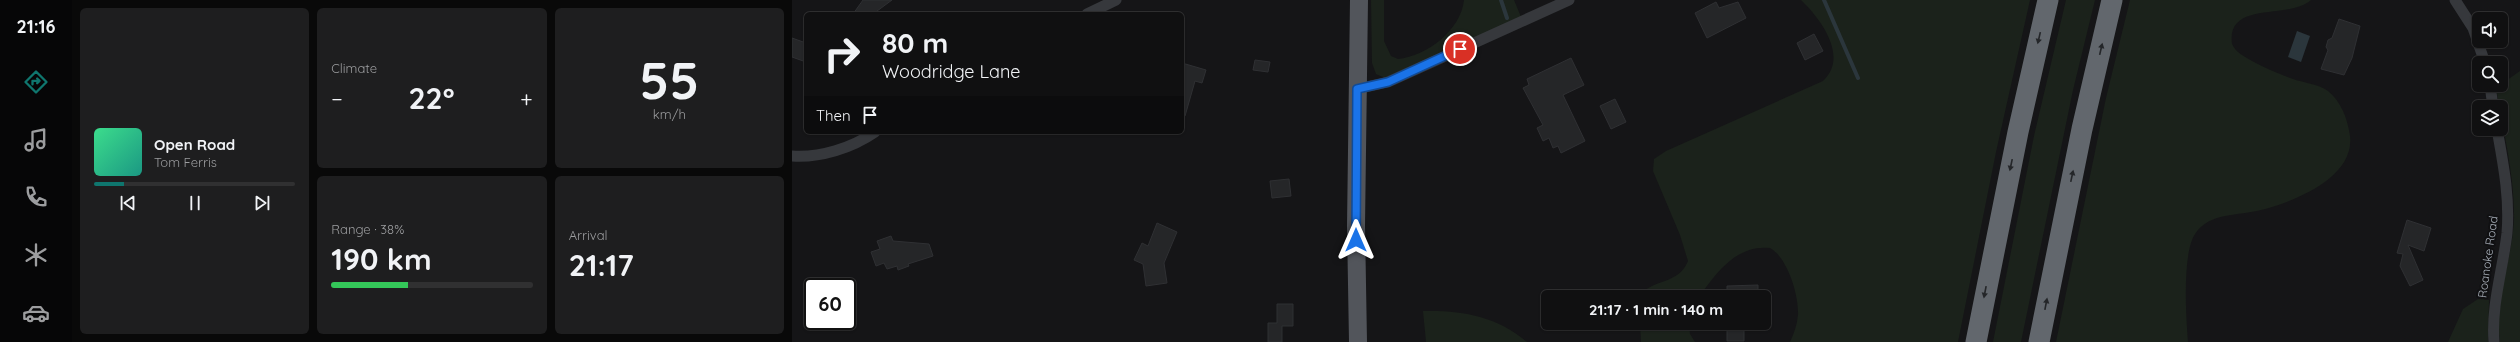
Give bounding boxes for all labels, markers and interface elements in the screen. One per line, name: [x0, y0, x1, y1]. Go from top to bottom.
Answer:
map controls: [2472, 12, 2508, 136]
button: sound: [2472, 12, 2508, 48]
text: 21:16: [16, 15, 56, 38]
text: 80 m: [882, 25, 948, 60]
icon: right: [816, 28, 868, 80]
pin: [1443, 32, 1477, 66]
one-way arrow: [2036, 32, 2042, 44]
icon: arrive: [1449, 38, 1471, 60]
one-way arrow: [2098, 43, 2104, 56]
text: 55: [639, 47, 699, 112]
button: search: [2472, 56, 2508, 92]
text: Climate: [331, 60, 377, 76]
text: Woodridge Lane: [882, 60, 1020, 83]
icon: directions: [22, 68, 50, 96]
text: 22°: [409, 79, 454, 117]
text: −: [331, 85, 343, 113]
text: +: [520, 85, 533, 113]
button: layers: [2472, 100, 2508, 136]
icon: arrive: [859, 104, 881, 126]
text: km/h: [653, 106, 686, 122]
text: Then: [816, 106, 851, 125]
icon: music: [22, 126, 50, 154]
text: Open Road: [154, 135, 235, 154]
text: Tom Ferris: [154, 154, 217, 170]
one-way arrow: [2008, 159, 2014, 171]
one-way arrow: [2070, 170, 2076, 183]
icon: phone: [22, 183, 50, 211]
icon: previous: [117, 192, 139, 214]
icon: pause: [184, 192, 206, 214]
icon: next: [251, 192, 273, 214]
street label: Roanoke Road: [2474, 215, 2501, 299]
position arrow: [1335, 219, 1377, 261]
text: Range · 38%: [331, 221, 404, 237]
text: Arrival: [569, 227, 608, 243]
text: 190 km: [331, 240, 432, 278]
icon: climate: [22, 241, 50, 269]
text: 21:17: [569, 246, 634, 284]
speed limit sign: 60: [804, 278, 856, 330]
one-way arrow: [1982, 286, 1988, 298]
one-way arrow: [2044, 298, 2050, 310]
icon: car: [22, 299, 50, 327]
text: 21:17 · 1 min · 140 m: [1589, 300, 1723, 319]

